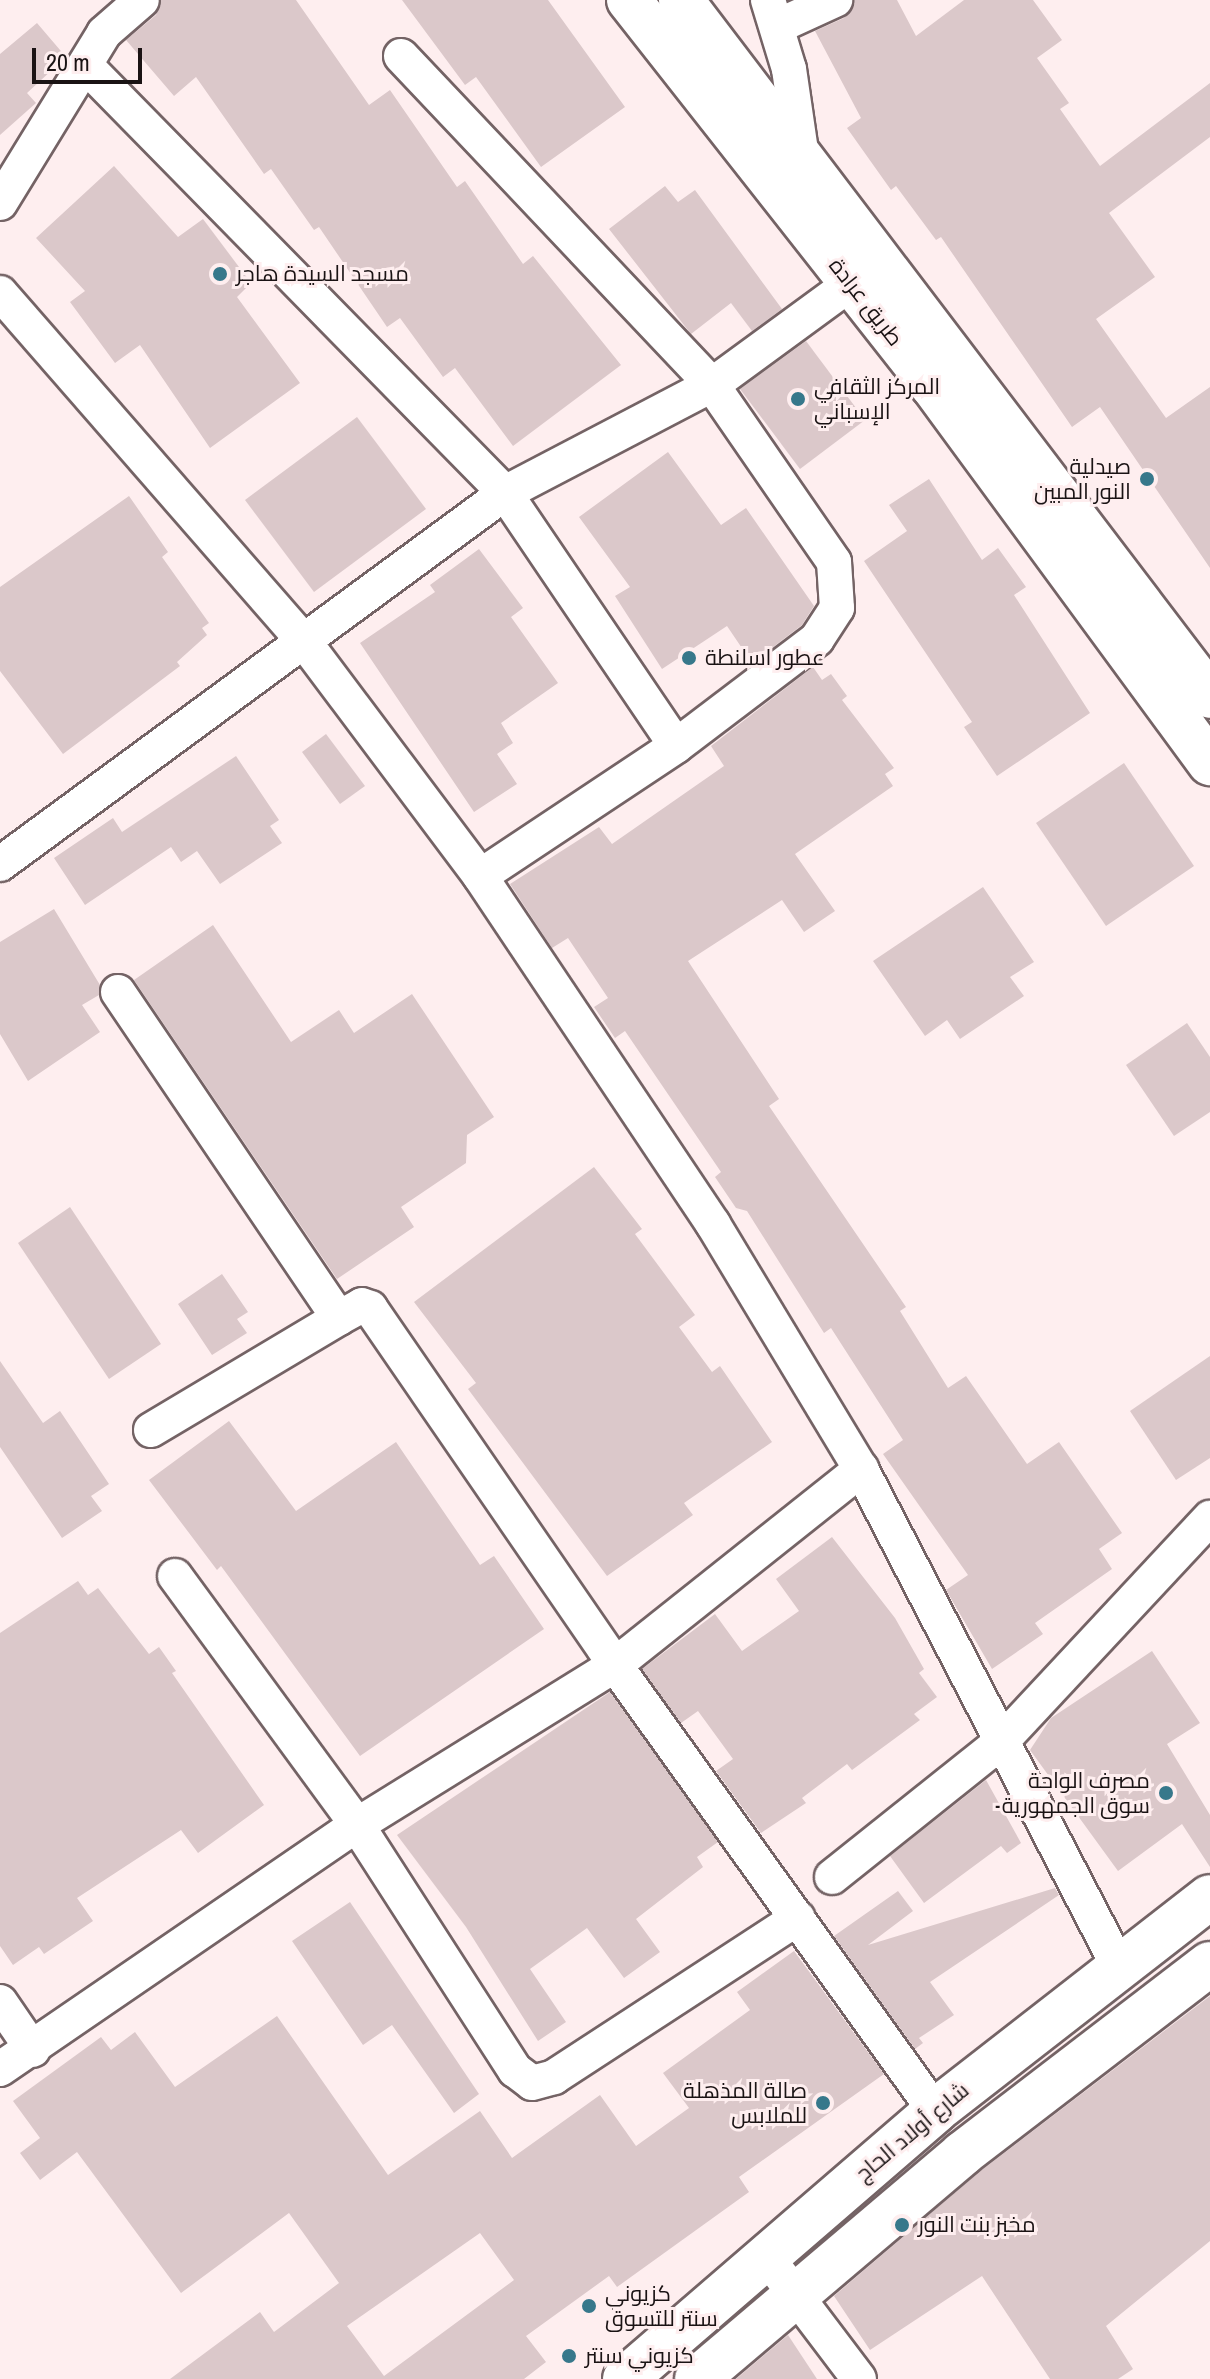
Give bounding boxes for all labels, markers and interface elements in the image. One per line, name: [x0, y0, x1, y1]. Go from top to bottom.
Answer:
scale bar: [36, 32, 146, 82]
text: 20 m: [46, 46, 90, 78]
street label: طريق عرادة: [823, 253, 909, 351]
place label: مسجد السيدة هاجر: [236, 261, 409, 287]
marker: مسجد السيدة هاجر: [211, 265, 229, 283]
place label: المركز الثقافي الإسباني: [814, 373, 940, 424]
marker: المركز الثقافي الإسباني: [789, 390, 807, 408]
place label: صيدلية النور المبين: [1034, 453, 1131, 504]
marker: صيدلية النور المبين: [1138, 470, 1156, 488]
place label: عطور اسلنطة: [705, 645, 825, 671]
marker: عطور اسلنطة: [680, 649, 698, 667]
place label: مصرف الواحة -سوق الجمهورية: [996, 1767, 1150, 1818]
marker: مصرف الواحة -سوق الجمهورية: [1157, 1784, 1175, 1802]
place label: صالة المذهلة للملابس: [683, 2077, 807, 2128]
street label: شارع أولاد الحاج: [850, 2077, 974, 2187]
marker: صالة المذهلة للملابس: [814, 2094, 832, 2112]
place label: مخبز بنت النور: [918, 2212, 1036, 2238]
marker: مخبز بنت النور: [893, 2216, 911, 2234]
place label: كزيوني سنتر للتسوق: [605, 2280, 718, 2332]
marker: كزيوني سنتر للتسوق: [580, 2297, 598, 2315]
place label: كزيوني سنتر: [585, 2343, 694, 2369]
marker: كزيوني سنتر: [560, 2347, 578, 2365]

